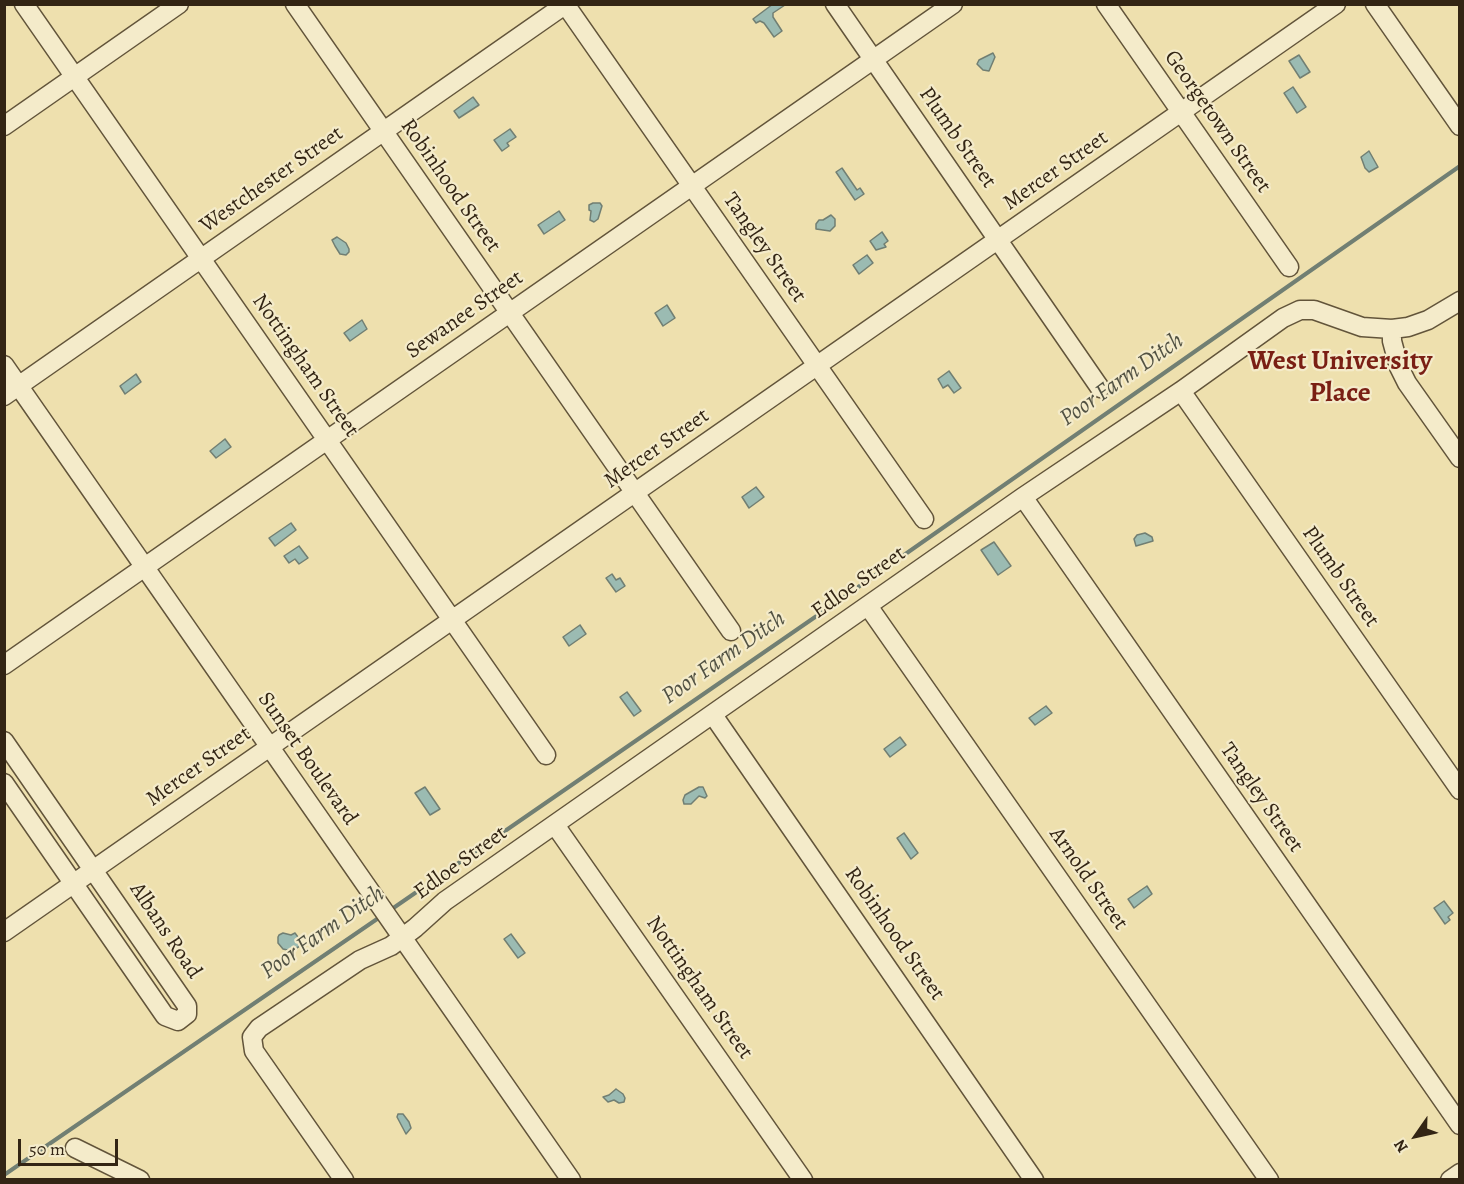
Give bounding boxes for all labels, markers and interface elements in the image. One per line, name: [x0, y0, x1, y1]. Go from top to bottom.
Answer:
street label: Georgetown Street: [1158, 46, 1276, 198]
street label: Plumb Street: [913, 82, 1001, 194]
street label: Robinhood Street: [394, 114, 506, 258]
street label: Westchester Street: [195, 121, 349, 239]
street label: Mercer Street: [998, 125, 1114, 217]
street label: Tangley Street: [717, 188, 811, 308]
street label: Sewanee Street: [401, 265, 529, 365]
street label: Nottingham Street: [246, 289, 364, 443]
water label: Poor Farm Ditch: [1055, 327, 1189, 433]
district label: West University Place: [1248, 345, 1432, 411]
street label: Mercer Street: [599, 403, 715, 495]
street label: Plumb Street: [1296, 521, 1384, 633]
street label: Edloe Street: [807, 541, 911, 625]
water label: Poor Farm Ditch: [657, 605, 791, 711]
street label: Sunset Boulevard: [251, 687, 363, 831]
street label: Mercer Street: [141, 721, 257, 813]
street label: Tangley Street: [1214, 738, 1308, 858]
street label: Edloe Street: [409, 820, 513, 906]
street label: Arnold Street: [1043, 822, 1133, 936]
street label: Robinhood Street: [838, 862, 950, 1006]
street label: Albans Road: [123, 878, 207, 984]
water label: Poor Farm Ditch: [256, 880, 390, 986]
street label: Nottingham Street: [640, 911, 758, 1065]
north arrow: [1386, 1106, 1446, 1166]
scale bar: [21, 1127, 122, 1165]
text: N: [1389, 1135, 1413, 1157]
text: 50 m: [29, 1137, 65, 1161]

